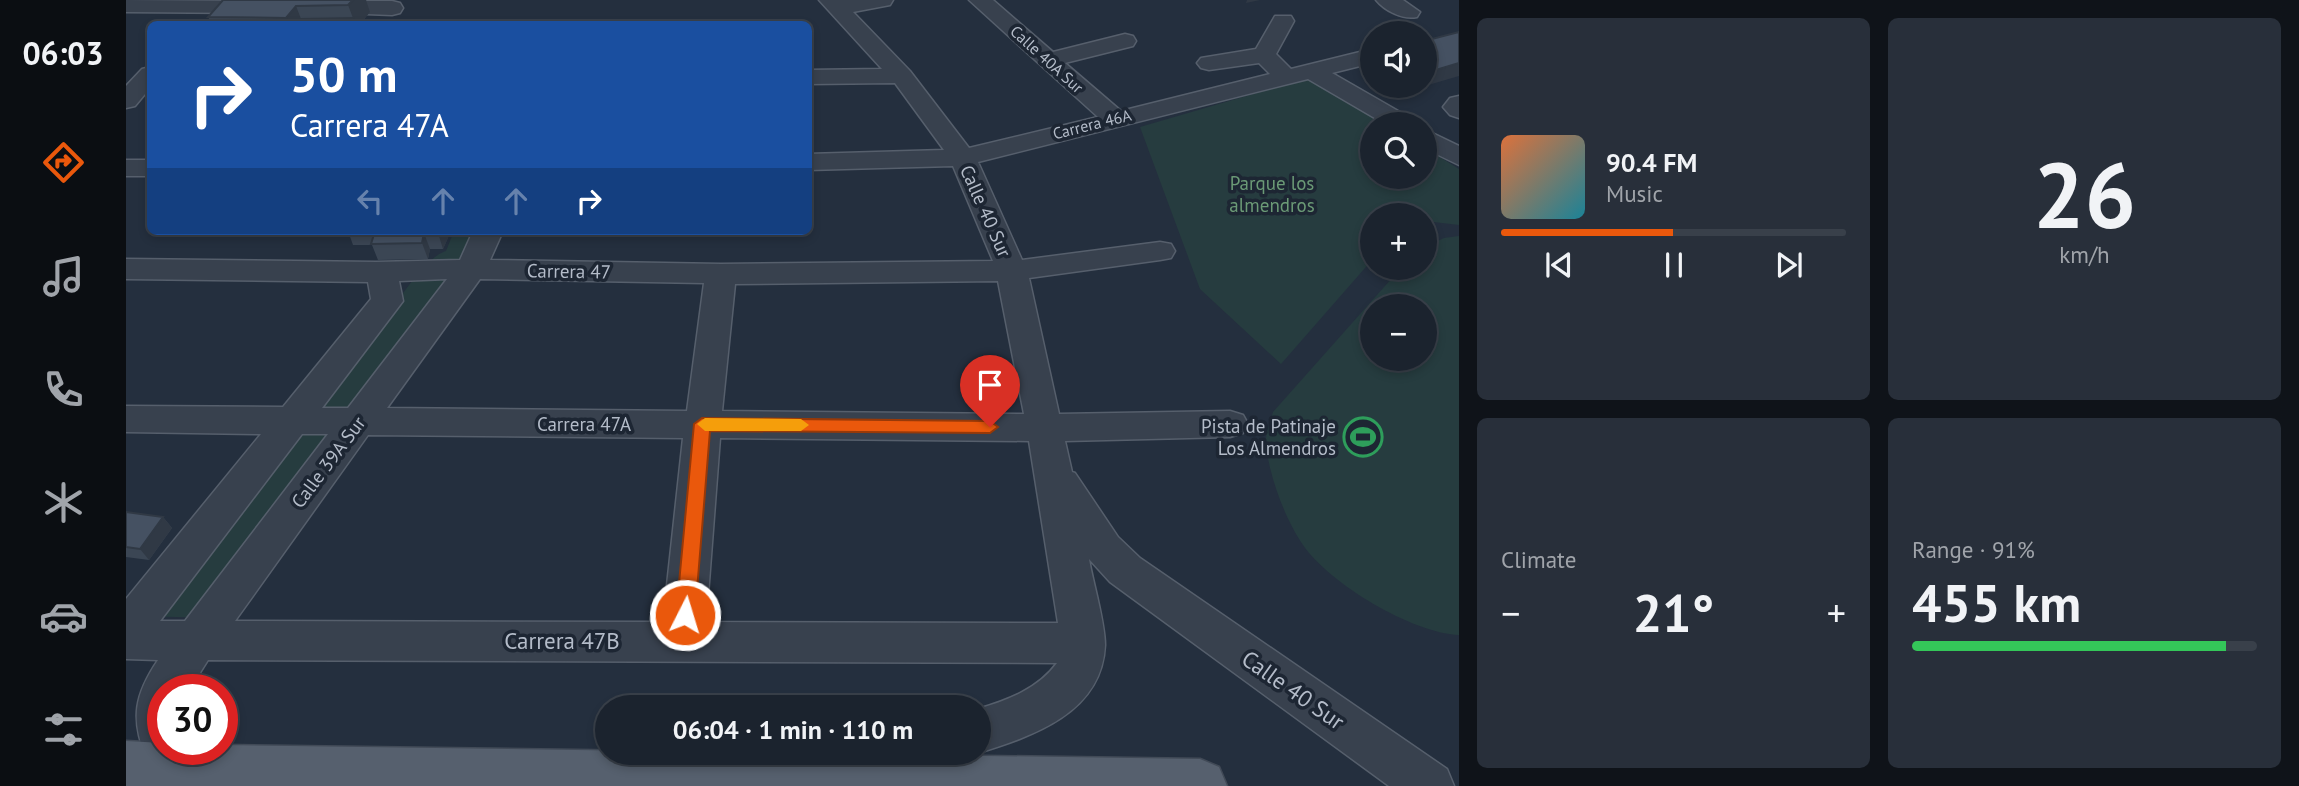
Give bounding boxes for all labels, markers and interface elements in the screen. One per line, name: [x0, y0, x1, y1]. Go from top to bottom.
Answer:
street label: Calle 40A Sur: [1006, 21, 1088, 97]
map controls: [1360, 21, 1437, 371]
button: sound: [1360, 21, 1437, 98]
text: 06:03: [22, 32, 104, 74]
text: 50 m: [290, 42, 397, 106]
icon: right: [175, 49, 266, 140]
text: Carrera 47A: [290, 104, 449, 146]
street label: Carrera 46A: [1051, 104, 1134, 143]
button: search: [1360, 112, 1437, 189]
text: 26: [2033, 135, 2136, 253]
icon: directions: [39, 138, 88, 187]
text: 90.4 FM: [1606, 146, 1697, 179]
street label: Calle 40 Sur: [955, 161, 1017, 261]
park label: Parque los almendros: [1229, 171, 1315, 217]
text: Music: [1606, 179, 1663, 208]
icon: left: [351, 182, 389, 220]
icon: ahead: [424, 182, 462, 220]
icon: ahead: [497, 182, 535, 220]
icon: right: [570, 182, 608, 220]
button: +: [1360, 203, 1437, 280]
text: km/h: [2059, 240, 2110, 269]
icon: previous: [1540, 246, 1578, 284]
icon: pause: [1655, 246, 1693, 284]
icon: next: [1770, 246, 1808, 284]
icon: music: [39, 252, 88, 301]
street label: Carrera 47: [527, 258, 611, 284]
button: −: [1360, 294, 1437, 371]
pin: [960, 355, 1020, 427]
icon: phone: [39, 365, 88, 414]
icon: arrive: [971, 366, 1009, 404]
street label: Calle 39A Sur: [286, 411, 371, 513]
street label: Carrera 47A: [537, 412, 631, 436]
place label: Pista de Patinaje Los Almendros: [1201, 414, 1336, 460]
sports icon: Pista de Patinaje Los Almendros: [1342, 416, 1384, 458]
icon: climate: [39, 478, 88, 527]
text: Range · 91%: [1912, 535, 2035, 564]
text: Climate: [1501, 545, 1576, 574]
text: 455 km: [1912, 569, 2081, 636]
position arrow: [648, 578, 722, 652]
text: 21°: [1633, 579, 1714, 646]
text: −: [1501, 588, 1520, 637]
text: +: [1827, 588, 1846, 637]
icon: car: [39, 592, 88, 641]
street label: Carrera 47B: [504, 626, 620, 655]
street label: Calle 40 Sur: [1236, 644, 1351, 736]
speed limit sign: 30: [147, 674, 238, 765]
icon: filters: [39, 705, 88, 754]
text: 06:04 · 1 min · 110 m: [673, 713, 913, 746]

